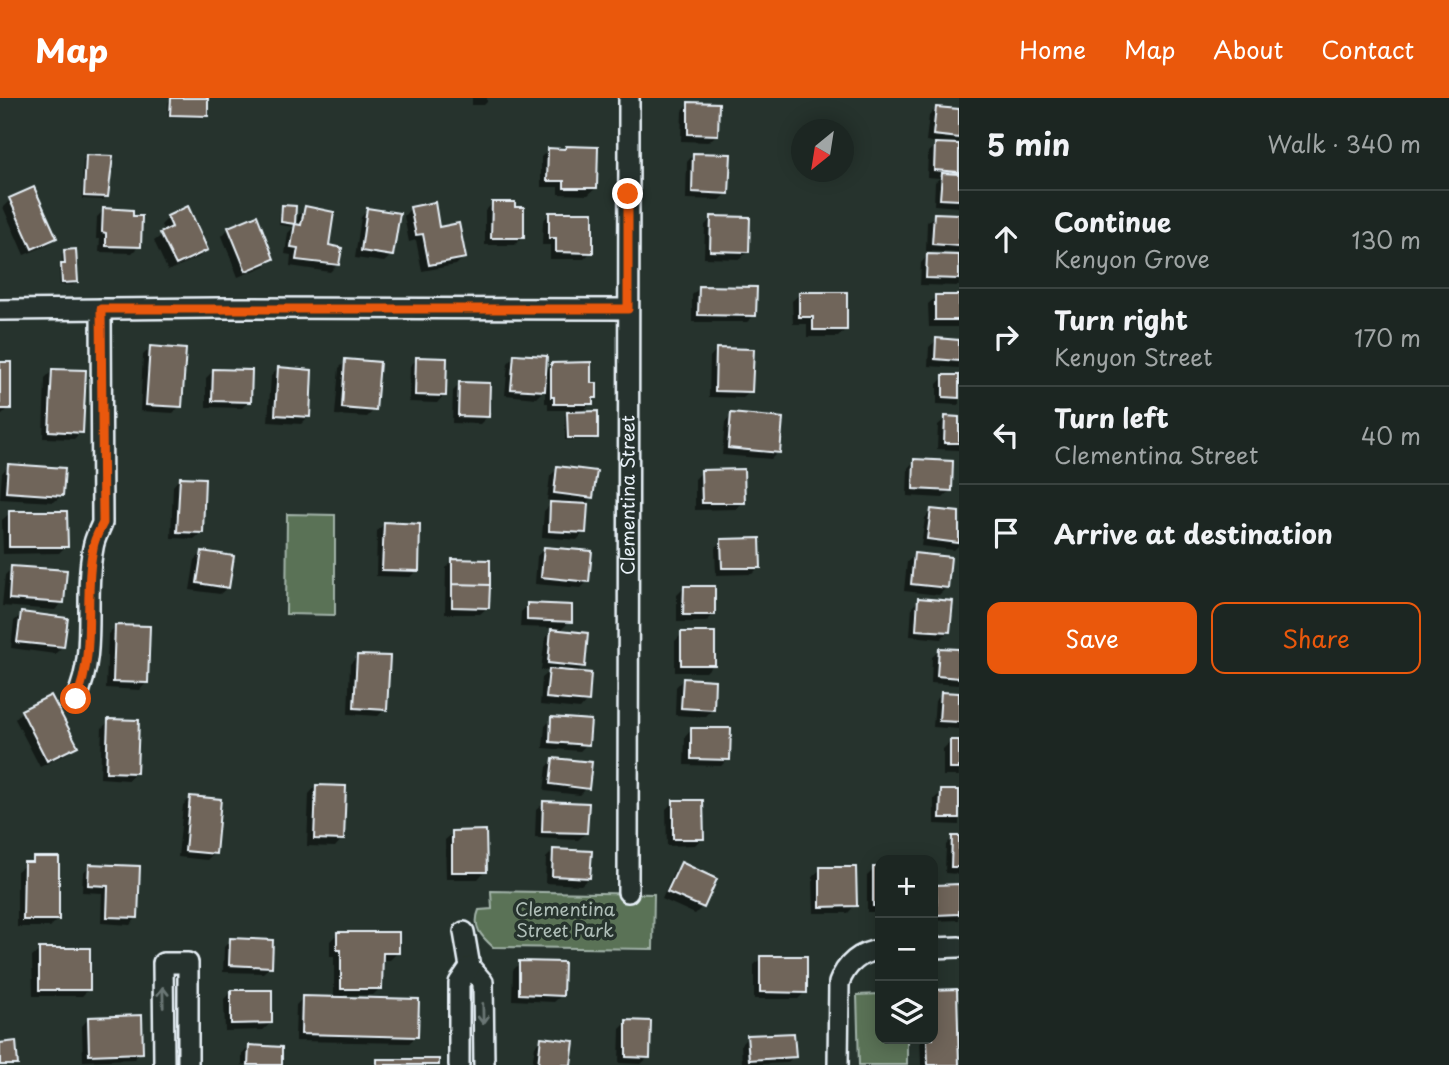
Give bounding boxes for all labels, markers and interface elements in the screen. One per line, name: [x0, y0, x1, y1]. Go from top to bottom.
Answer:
text: Map: [35, 24, 108, 74]
text: Home: [1019, 31, 1086, 67]
text: Map: [1124, 31, 1175, 67]
text: About: [1213, 31, 1283, 67]
text: Contact: [1321, 31, 1414, 67]
north arrow: [791, 119, 854, 182]
text: 5 min: [987, 121, 1070, 166]
text: Walk · 340 m: [1268, 126, 1421, 161]
route end: [612, 178, 643, 209]
text: Continue: [1054, 202, 1171, 241]
icon: ahead: [987, 220, 1025, 258]
text: 130 m: [1351, 222, 1421, 257]
text: Kenyon Grove: [1054, 241, 1210, 276]
text: Turn right: [1054, 300, 1188, 339]
icon: right: [987, 318, 1025, 356]
text: 170 m: [1354, 320, 1421, 355]
text: Kenyon Street: [1054, 339, 1212, 374]
text: Turn left: [1054, 398, 1169, 437]
street label: Clementina Street: [613, 415, 641, 575]
icon: left: [987, 416, 1025, 454]
text: 40 m: [1361, 418, 1421, 453]
text: Clementina Street: [1054, 437, 1258, 472]
icon: arrive: [987, 514, 1025, 552]
text: Arrive at destination: [1054, 514, 1333, 553]
button: Save: [987, 602, 1197, 674]
button: Share: [1211, 602, 1421, 674]
route start: [60, 683, 91, 714]
map controls: [875, 855, 938, 1044]
button: +: [875, 855, 938, 918]
park label: Clementina Street Park: [515, 895, 616, 943]
button: −: [875, 918, 938, 981]
button: layers: [875, 981, 938, 1044]
one-way arrow: [156, 986, 170, 1009]
one-way arrow: [476, 1002, 490, 1025]

